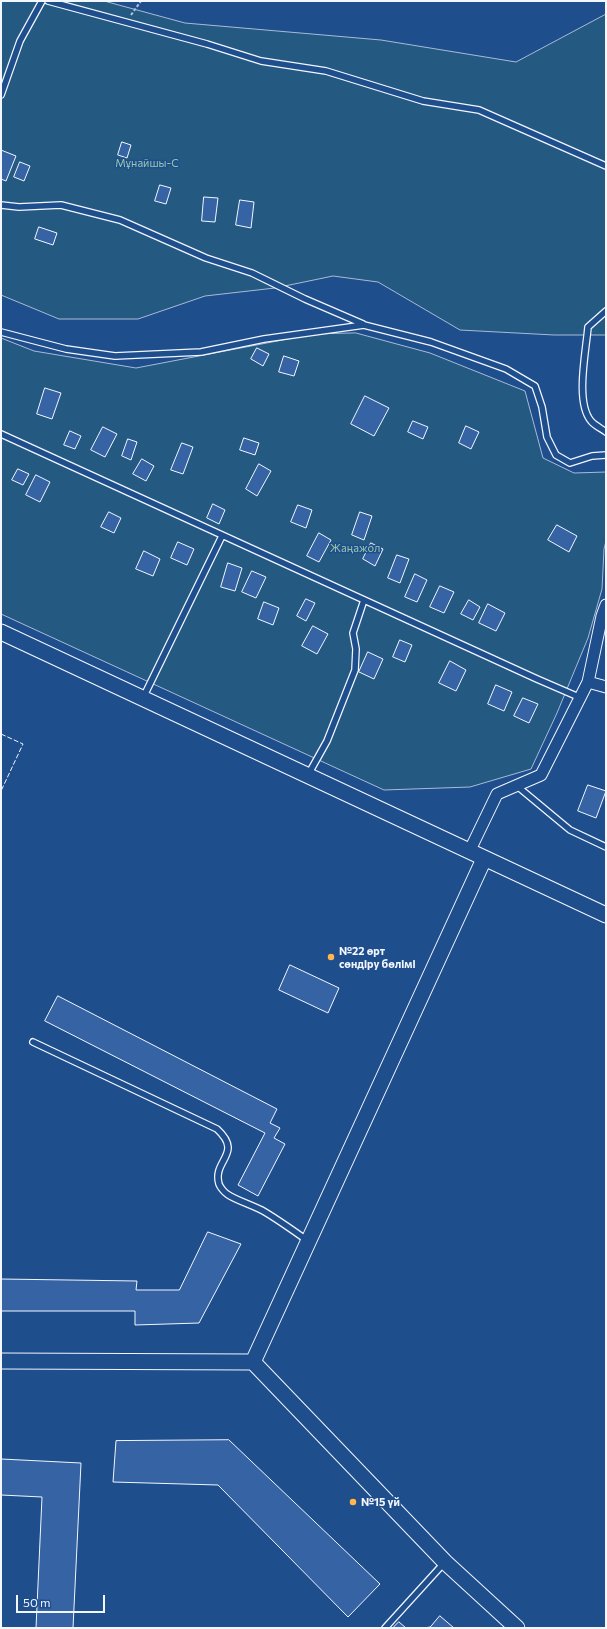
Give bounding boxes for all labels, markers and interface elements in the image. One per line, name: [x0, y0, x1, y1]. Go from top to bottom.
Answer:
park label: Мұнайшы-С: [115, 156, 179, 170]
park label: Жаңажол: [330, 541, 380, 555]
place label: №22 өрт сөндіру бөлімі: [339, 944, 416, 970]
marker: №22 өрт сөндіру бөлімі: [326, 952, 336, 962]
place label: №15 үй: [361, 1495, 400, 1509]
marker: №15 үй: [348, 1497, 358, 1507]
scale bar: [18, 1587, 107, 1613]
text: 50 m: [23, 1595, 51, 1609]

